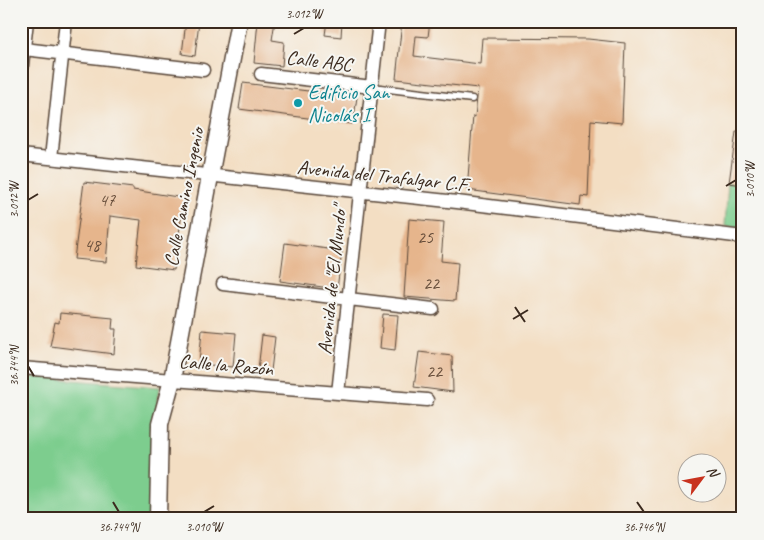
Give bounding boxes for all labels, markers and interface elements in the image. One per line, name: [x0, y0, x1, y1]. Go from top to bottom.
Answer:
text: 3.012°W: [286, 6, 324, 22]
street label: Calle ABC: [285, 45, 356, 78]
place label: Edificio San Nicolás I: [308, 80, 390, 128]
marker: Edificio San Nicolás I: [292, 97, 304, 109]
street label: Calle Camino Ingenio: [158, 124, 210, 268]
street label: Avenida del Trafalgar C.F.: [296, 154, 472, 198]
text: 3.010°W: [742, 160, 758, 198]
text: 3.012°W: [6, 180, 22, 218]
house number: 47: [99, 189, 116, 211]
street label: Avenida de "El Mundo": [312, 200, 353, 356]
house number: 25: [417, 226, 434, 248]
house number: 48: [84, 234, 102, 256]
house number: 22: [423, 272, 441, 294]
text: 36.744°N: [6, 344, 22, 386]
street label: Calle la Razón: [178, 348, 275, 382]
house number: 22: [426, 360, 444, 382]
north arrow: [676, 452, 726, 502]
text: N: [703, 463, 723, 482]
text: 36.744°N: [99, 519, 141, 535]
text: 3.010°W: [186, 519, 224, 535]
text: 36.746°N: [624, 519, 666, 535]

